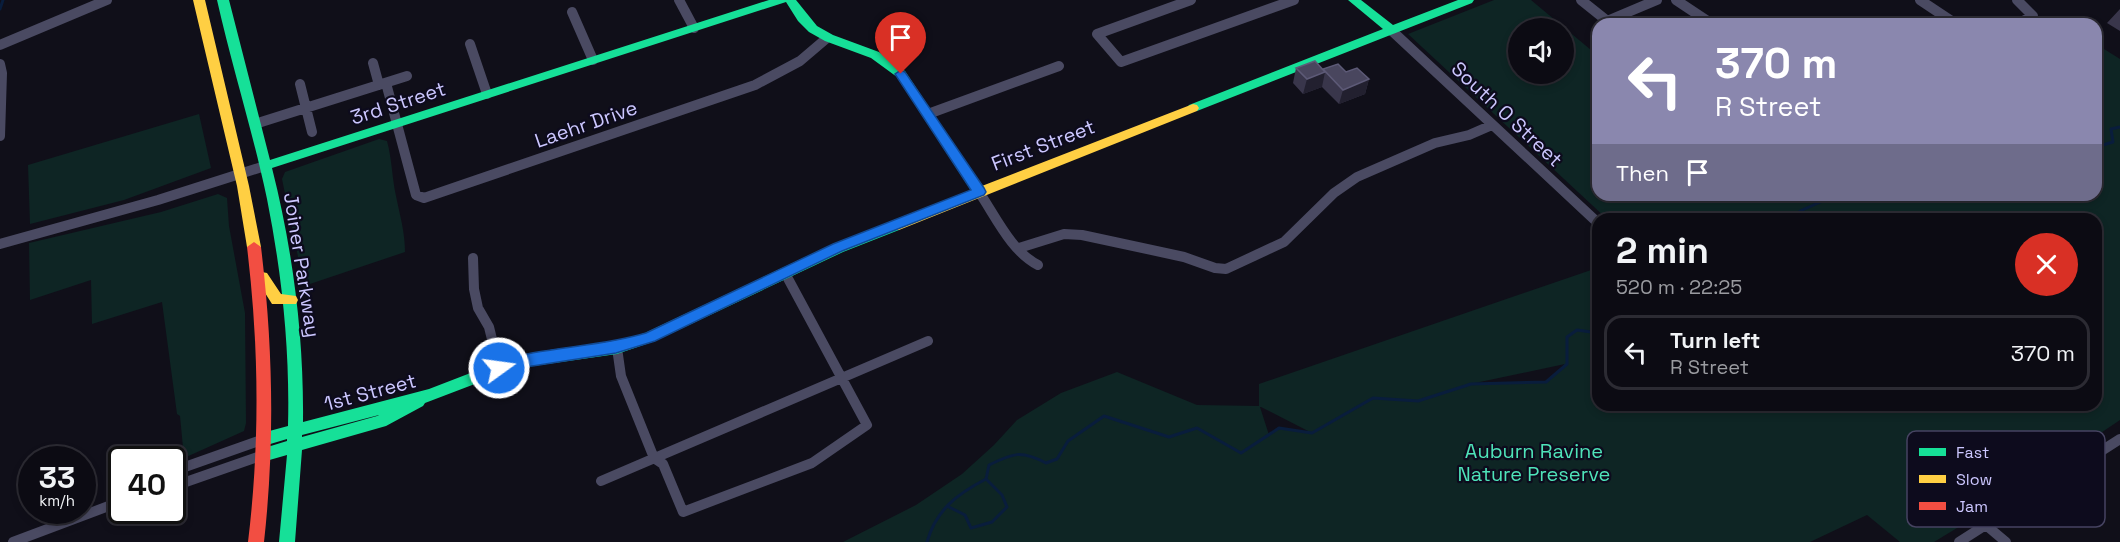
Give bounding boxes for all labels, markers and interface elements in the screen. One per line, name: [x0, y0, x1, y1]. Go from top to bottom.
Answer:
pin: [875, 12, 926, 74]
map controls: [1508, 18, 1574, 84]
button: sound: [1508, 18, 1574, 84]
icon: arrive: [884, 21, 917, 54]
text: 370 m: [1715, 37, 1837, 90]
icon: left: [1616, 42, 1694, 120]
street label: South O Street: [1446, 56, 1568, 172]
street label: 3rd Street: [347, 75, 449, 131]
text: R Street: [1715, 89, 1821, 124]
street label: Laehr Drive: [531, 94, 641, 154]
street label: First Street: [988, 113, 1098, 177]
icon: arrive: [1681, 156, 1714, 189]
text: Then: [1616, 159, 1669, 187]
street label: Joiner Parkway: [278, 191, 326, 339]
text: 2 min: [1616, 228, 1709, 274]
button: close: [2015, 233, 2078, 296]
text: 520 m · 22:25: [1616, 274, 1742, 300]
text: Turn left: [1670, 326, 1760, 354]
position arrow: [467, 336, 531, 400]
icon: left: [1619, 336, 1652, 369]
text: 370 m: [2011, 339, 2075, 367]
text: R Street: [1670, 354, 1749, 380]
street label: 1st Street: [321, 367, 419, 417]
legend: [1907, 431, 2105, 527]
park label: Auburn Ravine Nature Preserve: [1458, 438, 1610, 487]
text: Fast: [1956, 442, 1989, 463]
speed limit sign: 40: [108, 446, 186, 524]
text: 33: [39, 458, 75, 497]
text: Slow: [1956, 469, 1992, 490]
text: km/h: [39, 491, 75, 510]
text: Jam: [1956, 496, 1988, 517]

